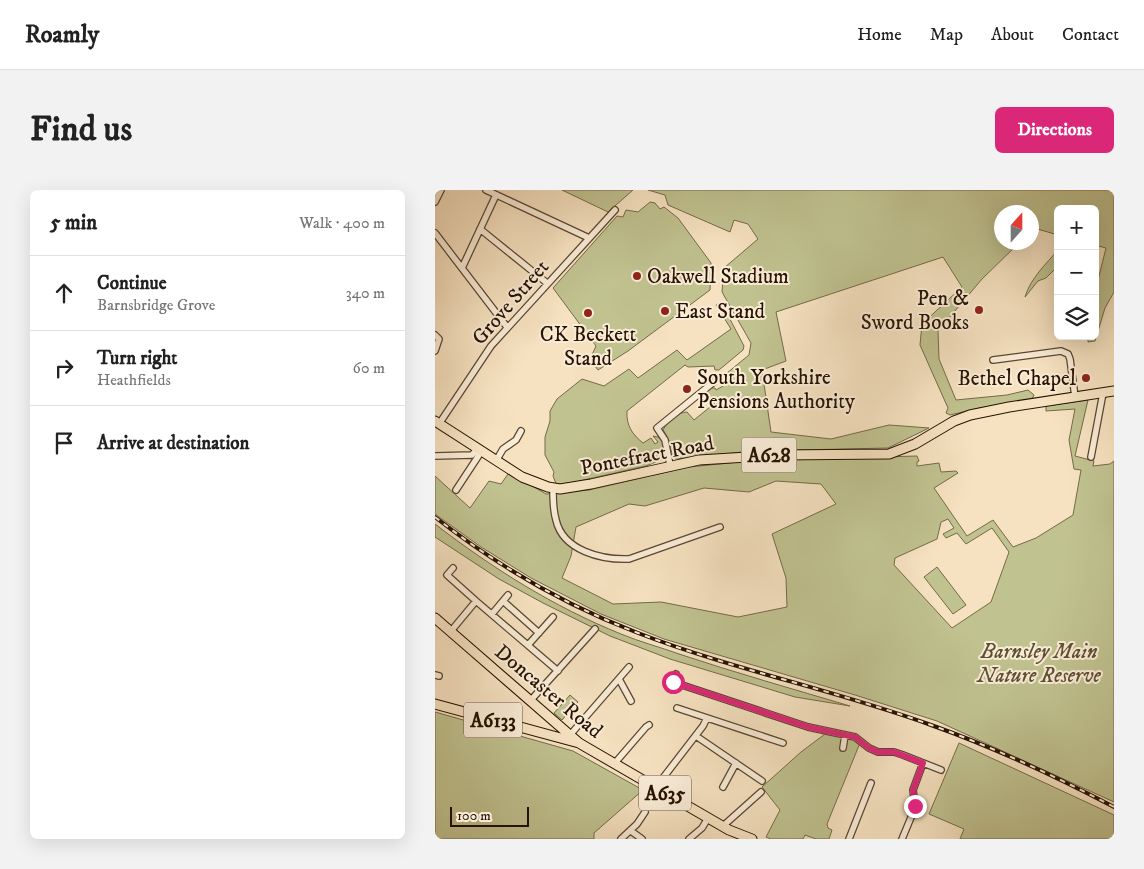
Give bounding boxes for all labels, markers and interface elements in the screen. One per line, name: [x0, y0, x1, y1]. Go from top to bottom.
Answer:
text: Roamly: [25, 20, 99, 50]
text: Home: [857, 24, 902, 46]
text: Map: [930, 24, 963, 46]
text: About: [991, 24, 1034, 46]
text: Contact: [1062, 24, 1119, 46]
button: Directions: [995, 107, 1114, 153]
text: Find us: [30, 108, 132, 152]
north arrow: [994, 205, 1039, 250]
map controls: [1054, 205, 1099, 340]
button: +: [1054, 205, 1099, 250]
text: 5 min: [50, 210, 97, 236]
text: Walk · 400 m: [299, 213, 385, 233]
button: −: [1054, 250, 1099, 295]
street label: Grove Street: [467, 254, 555, 351]
place label: Oakwell Stadium: [647, 264, 789, 290]
marker: Oakwell Stadium: [631, 270, 643, 282]
text: Continue: [97, 272, 167, 295]
icon: ahead: [50, 279, 78, 307]
text: 340 m: [346, 283, 385, 303]
place label: Pen & Sword Books: [861, 286, 969, 336]
text: Barnsbridge Grove: [97, 295, 215, 315]
button: layers: [1054, 295, 1099, 340]
place label: East Stand: [675, 299, 766, 325]
marker: Pen & Sword Books: [973, 304, 985, 316]
marker: East Stand: [659, 305, 671, 317]
marker: CK Beckett Stand: [582, 307, 594, 319]
place label: CK Beckett Stand: [540, 322, 637, 372]
text: Turn right: [97, 347, 177, 370]
icon: right: [50, 354, 78, 382]
text: 60 m: [353, 358, 385, 378]
place label: South Yorkshire Pensions Authority: [697, 365, 856, 415]
place label: Bethel Chapel: [957, 366, 1077, 392]
text: Heathfields: [97, 370, 171, 390]
marker: Bethel Chapel: [1080, 372, 1092, 384]
marker: South Yorkshire Pensions Authority: [681, 383, 693, 395]
icon: arrive: [50, 429, 78, 457]
street label: Pontefract Road: [578, 430, 717, 482]
text: Arrive at destination: [97, 432, 249, 455]
road number: A628: [741, 438, 797, 472]
street label: Doncaster Road: [489, 639, 608, 745]
park label: Barnsley Main Nature Reserve: [976, 639, 1101, 689]
route start: [662, 671, 685, 694]
road number: A6133: [464, 702, 522, 738]
road number: A635: [639, 776, 691, 810]
route end: [904, 795, 927, 818]
scale bar: [450, 804, 529, 827]
text: 100 m: [457, 807, 491, 825]

